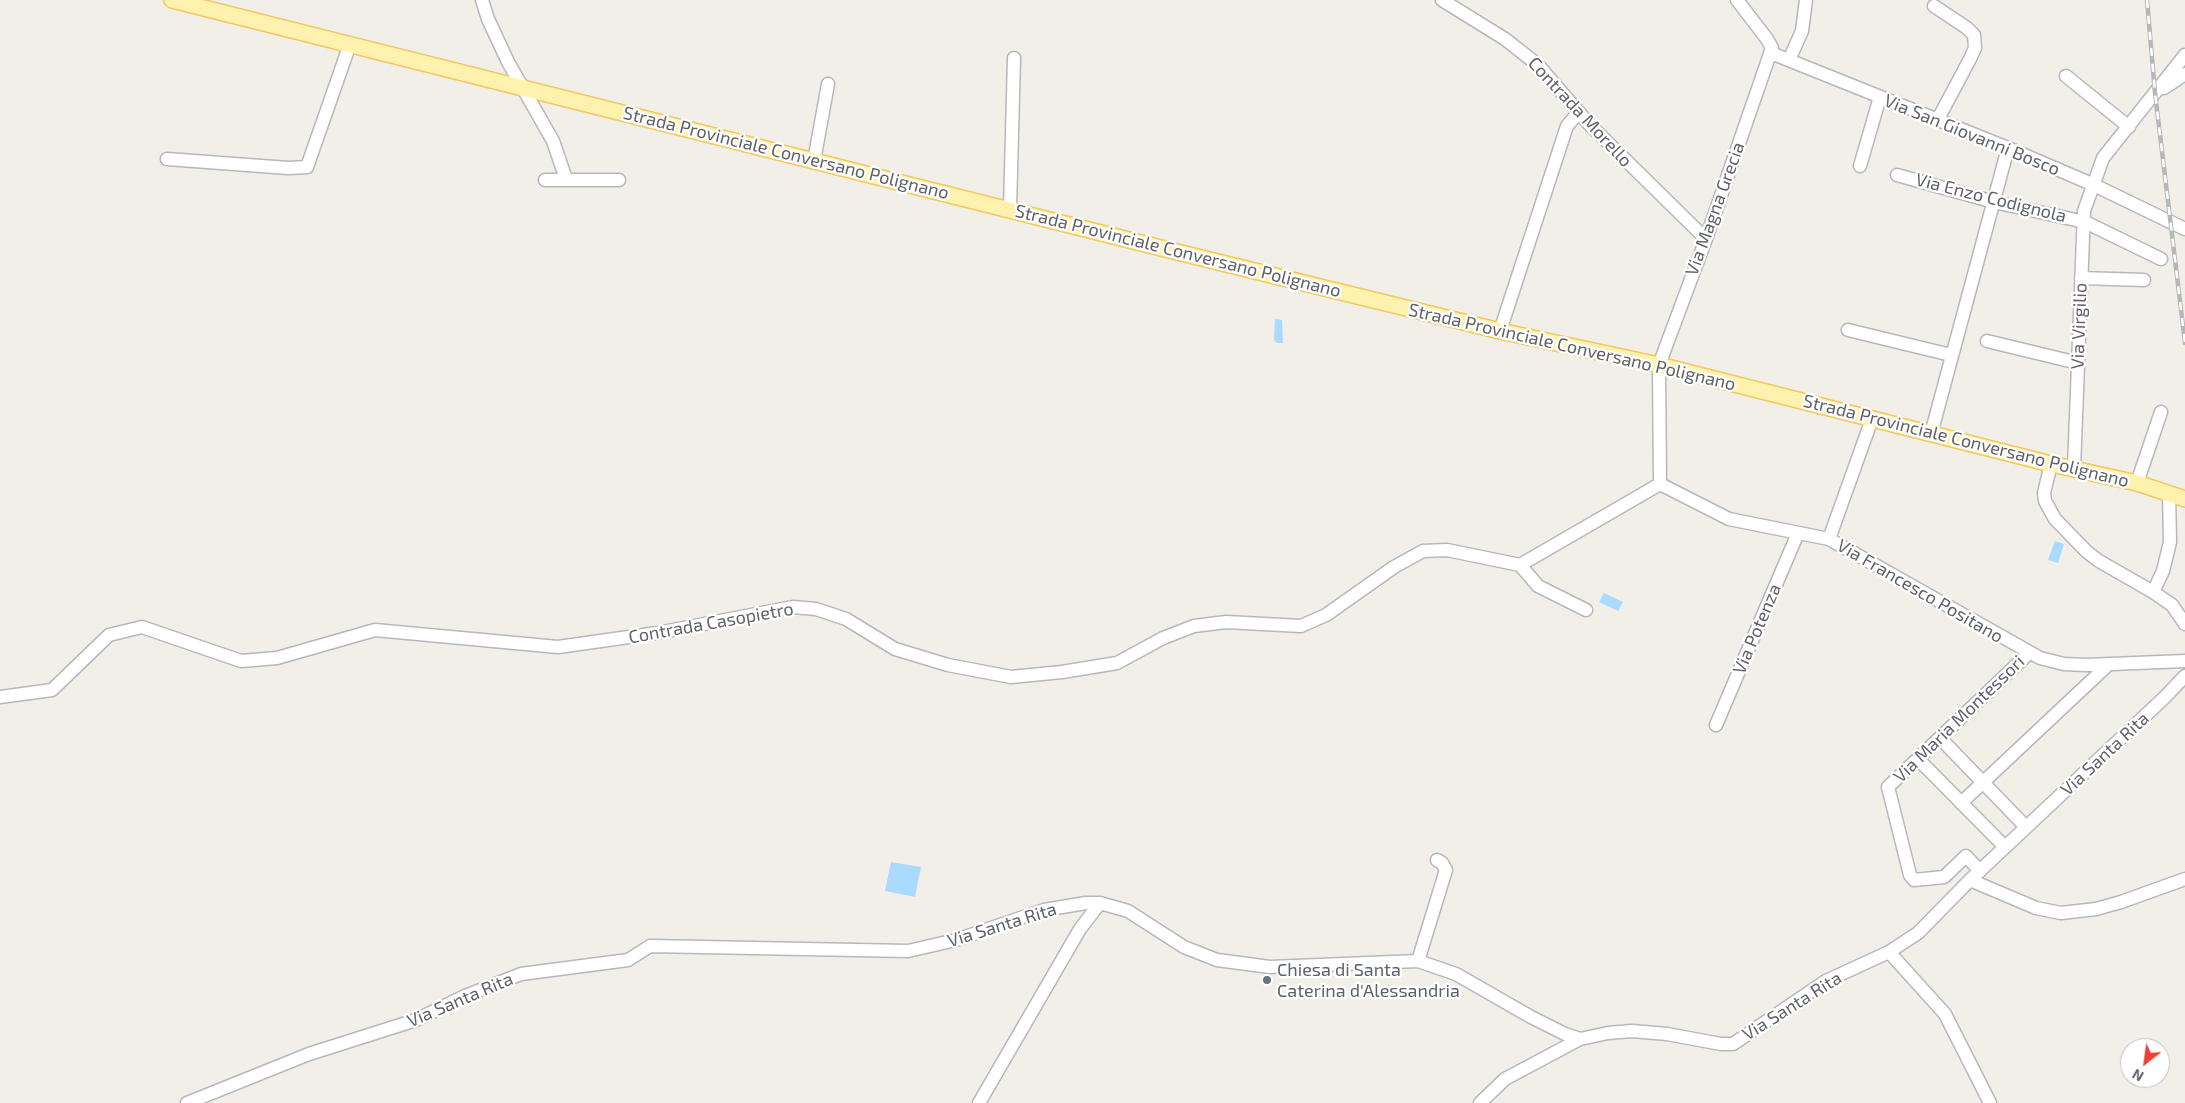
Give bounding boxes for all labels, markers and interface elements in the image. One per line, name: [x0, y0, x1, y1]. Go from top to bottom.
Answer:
street label: Contrada Morello: [1523, 52, 1637, 172]
street label: Via San Giovanni Bosco: [1881, 90, 2063, 180]
street label: Strada Provinciale Conversano Polignano: [621, 102, 951, 204]
street label: Via Magna Grecia: [1681, 139, 1749, 279]
street label: Via Enzo Codignola: [1913, 169, 2069, 227]
street label: Strada Provinciale Conversano Polignano: [1013, 200, 1343, 302]
street label: Via Virgilio: [2067, 282, 2091, 370]
street label: Strada Provinciale Conversano Polignano: [1406, 299, 1738, 395]
street label: Strada Provinciale Conversano Polignano: [1801, 390, 2131, 492]
street label: Via Francesco Positano: [1833, 535, 2007, 647]
street label: Via Potenza: [1728, 581, 1786, 677]
street label: Contrada Casopietro: [627, 598, 795, 648]
street label: Via Maria Montessori: [1889, 651, 2029, 787]
street label: Via Santa Rita: [2056, 708, 2154, 800]
street label: Via Santa Rita: [945, 898, 1059, 952]
place label: Chiesa di Santa Caterina d'Alessandria: [1277, 959, 1460, 1002]
street label: Via Santa Rita: [1738, 967, 1846, 1045]
street label: Via Santa Rita: [404, 968, 516, 1032]
marker: Chiesa di Santa Caterina d'Alessandria: [1261, 974, 1273, 986]
north arrow: [2120, 1038, 2170, 1088]
text: N: [2129, 1066, 2146, 1085]

